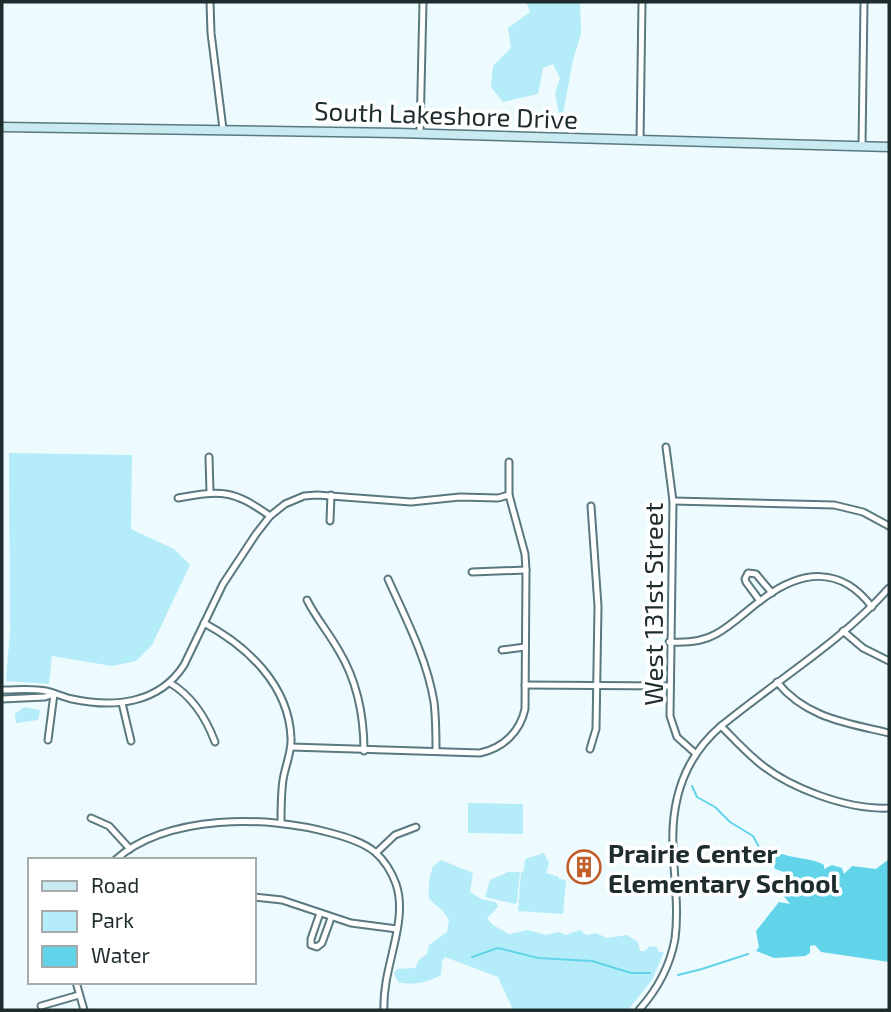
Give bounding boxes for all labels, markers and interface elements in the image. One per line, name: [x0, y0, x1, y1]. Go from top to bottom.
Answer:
street label: South Lakeshore Drive: [313, 94, 579, 134]
street label: West 131st Street: [637, 502, 668, 706]
place label: Prairie Center Elementary School: [608, 837, 840, 899]
building icon: Prairie Center Elementary School: [565, 848, 603, 886]
legend: [28, 858, 256, 984]
text: Road: [91, 872, 139, 897]
text: Park: [91, 907, 134, 932]
text: Water: [91, 942, 150, 967]

